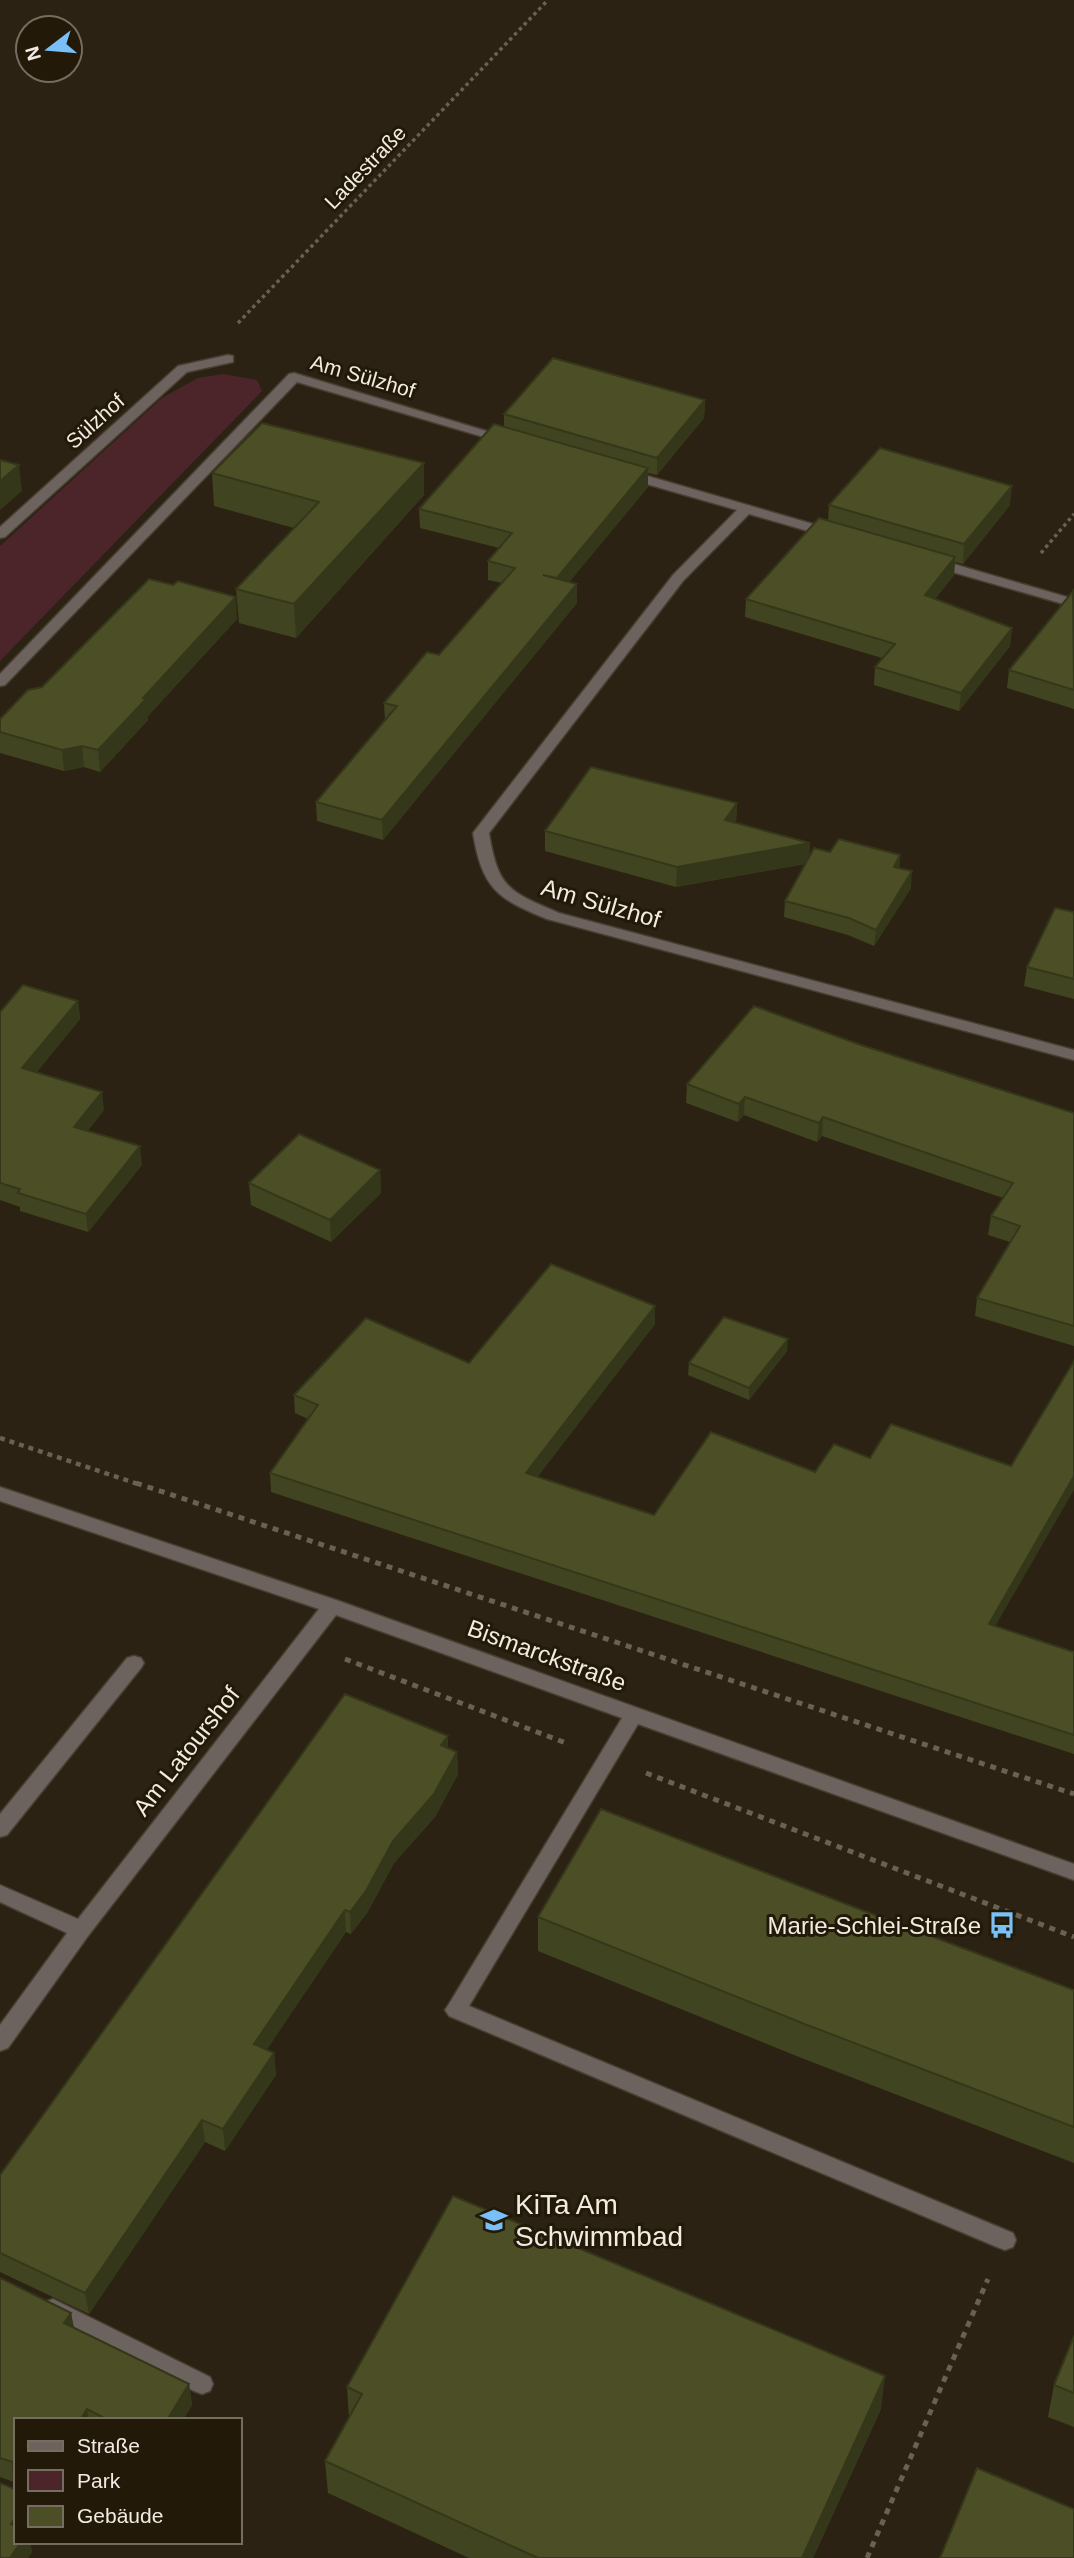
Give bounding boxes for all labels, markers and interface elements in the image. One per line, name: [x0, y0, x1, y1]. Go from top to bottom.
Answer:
north arrow: [14, 14, 84, 84]
text: N: [21, 44, 45, 63]
street label: Ladestraße: [320, 121, 410, 213]
street label: Am Sülzhof: [308, 350, 418, 402]
street label: Sülzhof: [61, 389, 129, 453]
street label: Am Sülzhof: [538, 873, 664, 933]
street label: Bismarckstraße: [464, 1614, 630, 1696]
street label: Am Latourshof: [127, 1681, 245, 1821]
bus stop icon: Marie-Schlei-Straße: [987, 1910, 1017, 1940]
place label: Marie-Schlei-Straße: [768, 1912, 981, 1939]
place label: KiTa Am Schwimmbad: [515, 2189, 683, 2252]
school or university icon: KiTa Am Schwimmbad: [479, 2205, 509, 2235]
legend: [14, 2418, 242, 2544]
text: Straße: [77, 2434, 140, 2457]
text: Park: [77, 2469, 121, 2492]
text: Gebäude: [77, 2504, 163, 2527]

